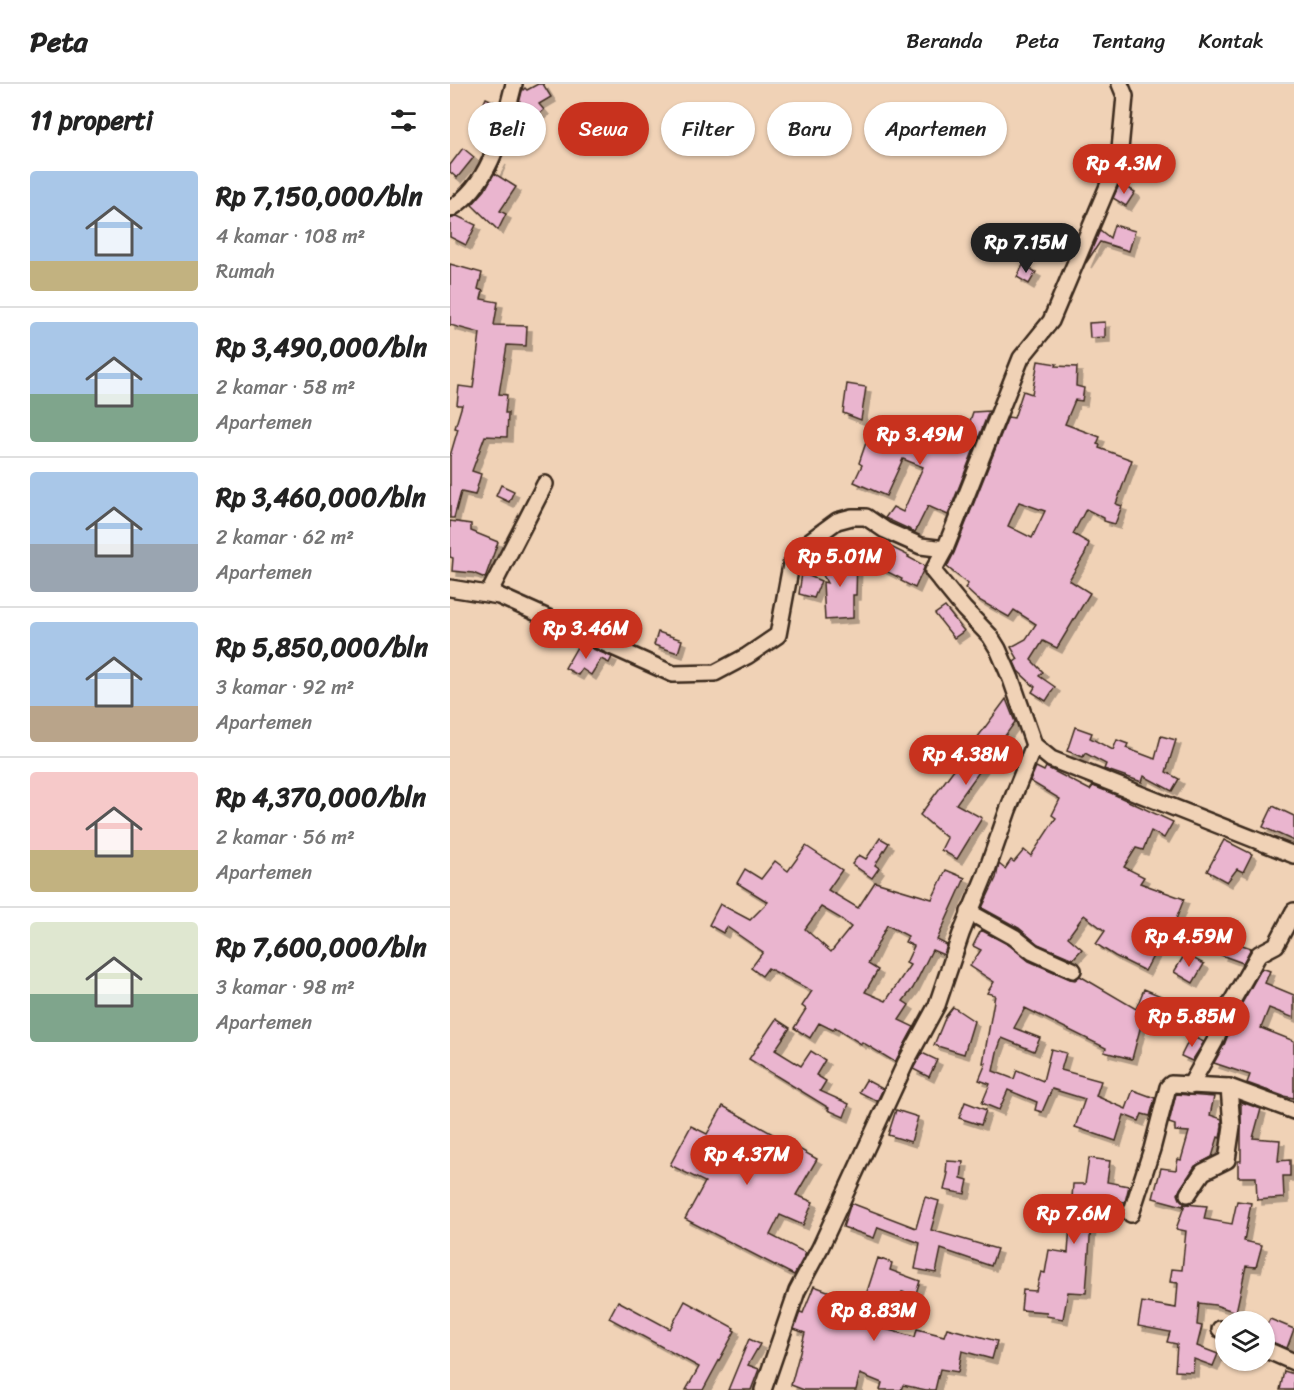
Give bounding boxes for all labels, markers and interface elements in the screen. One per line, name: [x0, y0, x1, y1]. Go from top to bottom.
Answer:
text: Peta: [30, 17, 88, 66]
text: Beranda: [906, 22, 982, 60]
text: Peta: [1015, 22, 1059, 60]
text: Tentang: [1092, 22, 1165, 60]
text: Kontak: [1198, 22, 1264, 60]
text: 11 properti: [30, 97, 153, 143]
chip: Beli: [468, 102, 546, 156]
chip: Sewa: [558, 102, 649, 156]
chip: Filter: [661, 102, 755, 156]
chip: Baru: [767, 102, 852, 156]
chip: Apartemen: [864, 102, 1007, 156]
icon: filters: [387, 104, 420, 137]
pin: Rp 4.3M: [1069, 144, 1179, 195]
text: Rp 4.3M: [1087, 146, 1161, 181]
text: Rp 7,150,000/bln: [216, 173, 423, 219]
icon: home: [78, 195, 150, 267]
text: 4 kamar · 108 m²: [216, 219, 365, 254]
pin: Rp 7.15M: [964, 223, 1088, 274]
text: Rp 7.15M: [985, 225, 1067, 260]
text: Rumah: [216, 254, 275, 289]
text: Rp 3,490,000/bln: [216, 324, 427, 370]
icon: home: [78, 346, 150, 418]
text: 2 kamar · 58 m²: [216, 370, 355, 405]
text: Apartemen: [216, 405, 312, 440]
pin: Rp 3.49M: [858, 415, 982, 466]
text: Rp 3.49M: [877, 417, 963, 452]
text: Rp 3,460,000/bln: [216, 474, 426, 520]
icon: home: [78, 496, 150, 568]
text: 2 kamar · 62 m²: [216, 520, 354, 555]
pin: Rp 5.01M: [778, 537, 902, 588]
text: Rp 5.01M: [798, 539, 882, 574]
text: Apartemen: [216, 555, 312, 590]
pin: Rp 3.46M: [524, 609, 648, 660]
text: Rp 3.46M: [543, 611, 629, 646]
text: Rp 5,850,000/bln: [216, 624, 428, 670]
icon: home: [78, 646, 150, 718]
text: 3 kamar · 92 m²: [216, 670, 354, 705]
text: Apartemen: [216, 705, 312, 740]
pin: Rp 4.38M: [904, 735, 1028, 786]
text: Rp 4.38M: [923, 737, 1009, 772]
text: Rp 4,370,000/bln: [216, 774, 426, 820]
icon: home: [78, 796, 150, 868]
text: 2 kamar · 56 m²: [216, 820, 355, 855]
text: Apartemen: [216, 855, 312, 890]
pin: Rp 4.59M: [1127, 917, 1251, 968]
text: Rp 4.59M: [1145, 919, 1233, 954]
text: Rp 7,600,000/bln: [216, 924, 427, 970]
icon: home: [78, 946, 150, 1018]
text: 3 kamar · 98 m²: [216, 970, 355, 1005]
pin: Rp 5.85M: [1130, 997, 1254, 1048]
text: Rp 5.85M: [1149, 999, 1235, 1034]
text: Apartemen: [216, 1005, 312, 1040]
pin: Rp 4.37M: [685, 1135, 809, 1186]
text: Rp 4.37M: [704, 1137, 790, 1172]
pin: Rp 7.6M: [1019, 1194, 1129, 1245]
text: Rp 7.6M: [1037, 1196, 1111, 1231]
pin: Rp 8.83M: [812, 1291, 936, 1342]
text: Rp 8.83M: [831, 1293, 917, 1328]
map controls: [1215, 1311, 1275, 1371]
button: layers: [1215, 1311, 1275, 1371]

